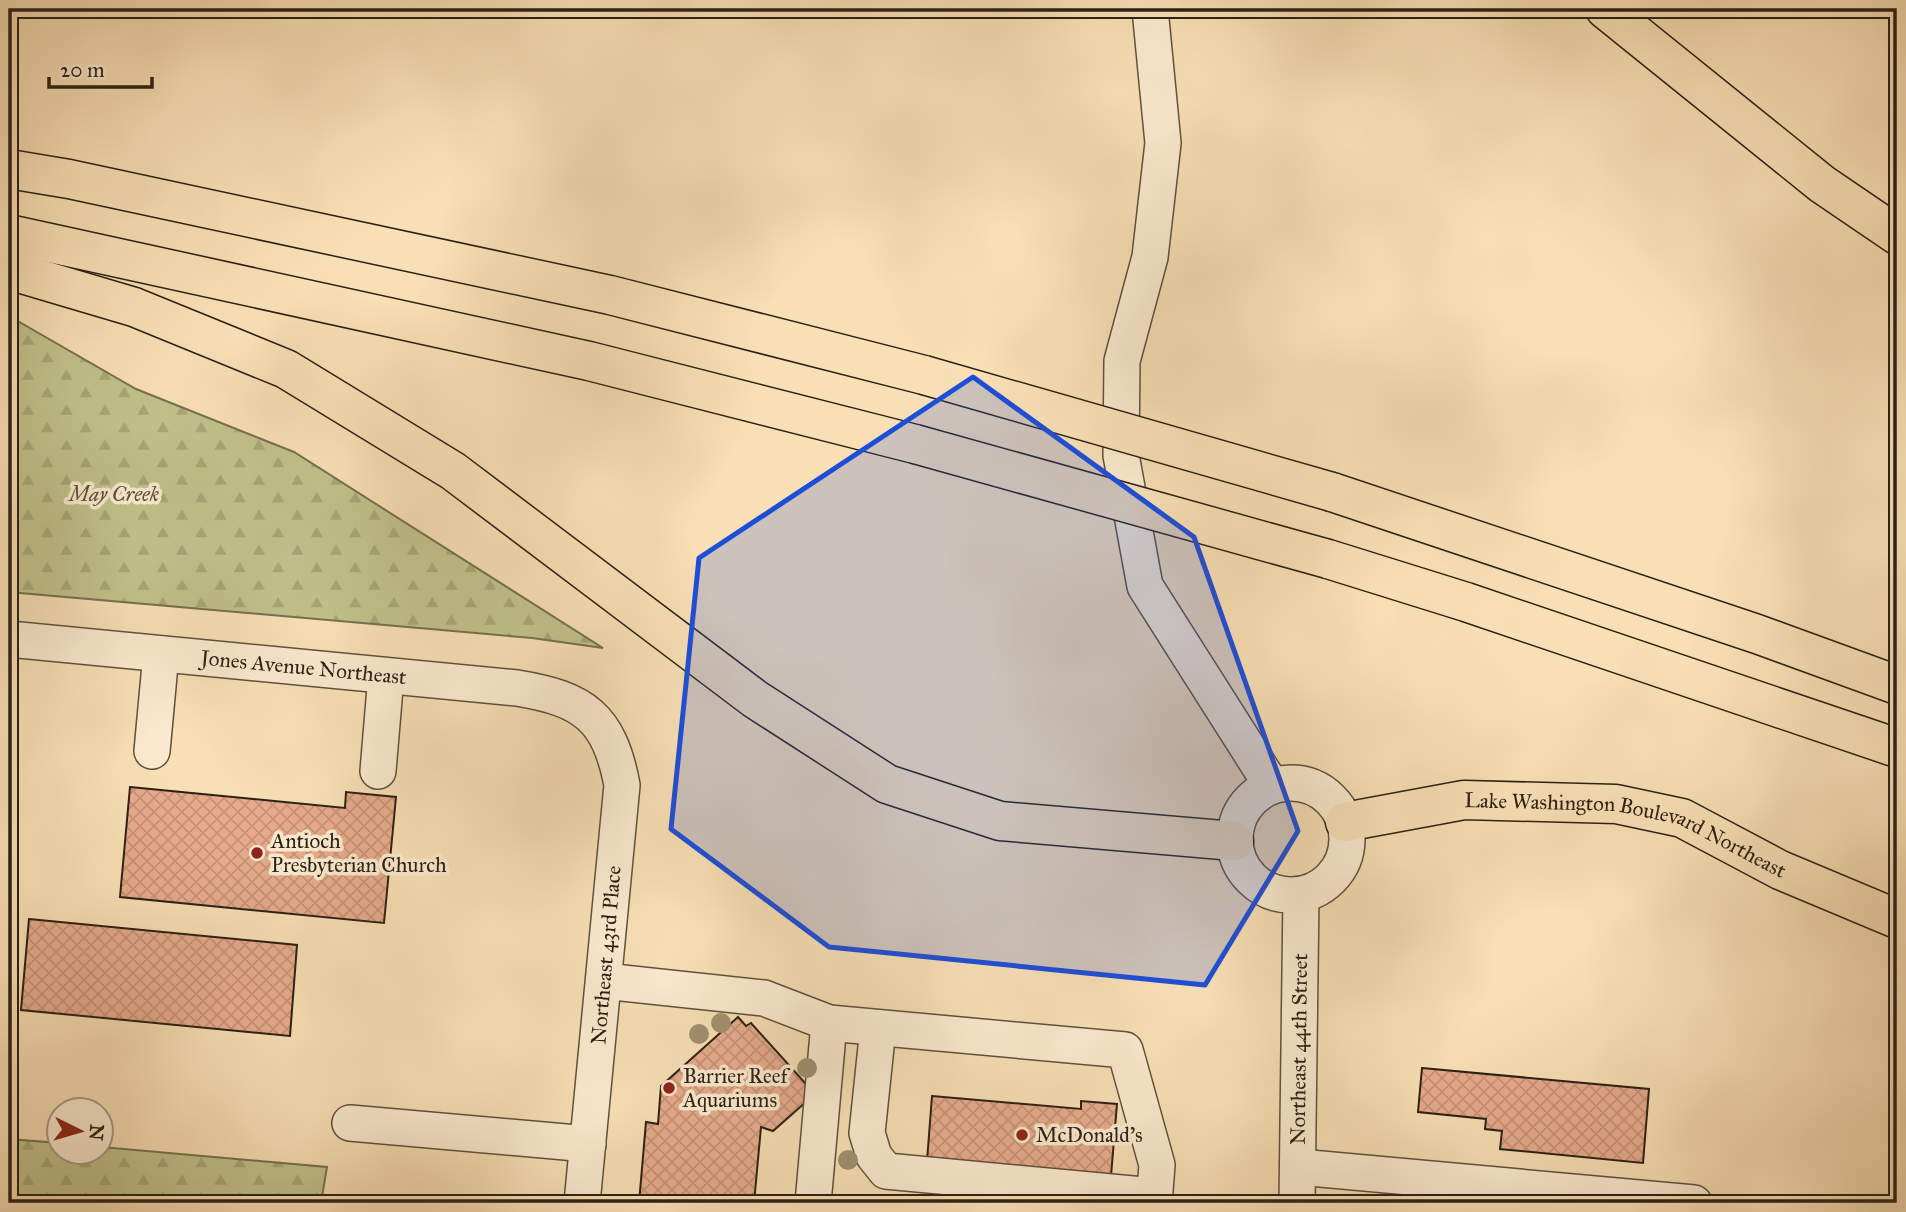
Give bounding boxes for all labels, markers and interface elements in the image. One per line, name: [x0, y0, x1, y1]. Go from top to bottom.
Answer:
scale bar: [49, 46, 152, 90]
text: 20 m: [60, 57, 105, 83]
park label: May Creek: [67, 481, 160, 507]
street label: Jones Avenue Northeast: [198, 644, 408, 690]
street label: Lake Washington Boulevard Northeast: [1464, 787, 1790, 884]
place label: Antioch Presbyterian Church: [270, 828, 447, 878]
marker: Antioch Presbyterian Church: [249, 845, 265, 861]
street label: Northeast 43rd Place: [585, 864, 627, 1045]
street label: Northeast 44th Street: [1285, 952, 1313, 1145]
place label: Barrier Reef Aquariums: [682, 1063, 790, 1113]
marker: Barrier Reef Aquariums: [661, 1080, 677, 1096]
north arrow: [46, 1096, 116, 1166]
place label: McDonald's: [1036, 1122, 1143, 1148]
text: N: [84, 1123, 109, 1141]
marker: McDonald's: [1014, 1127, 1030, 1143]

